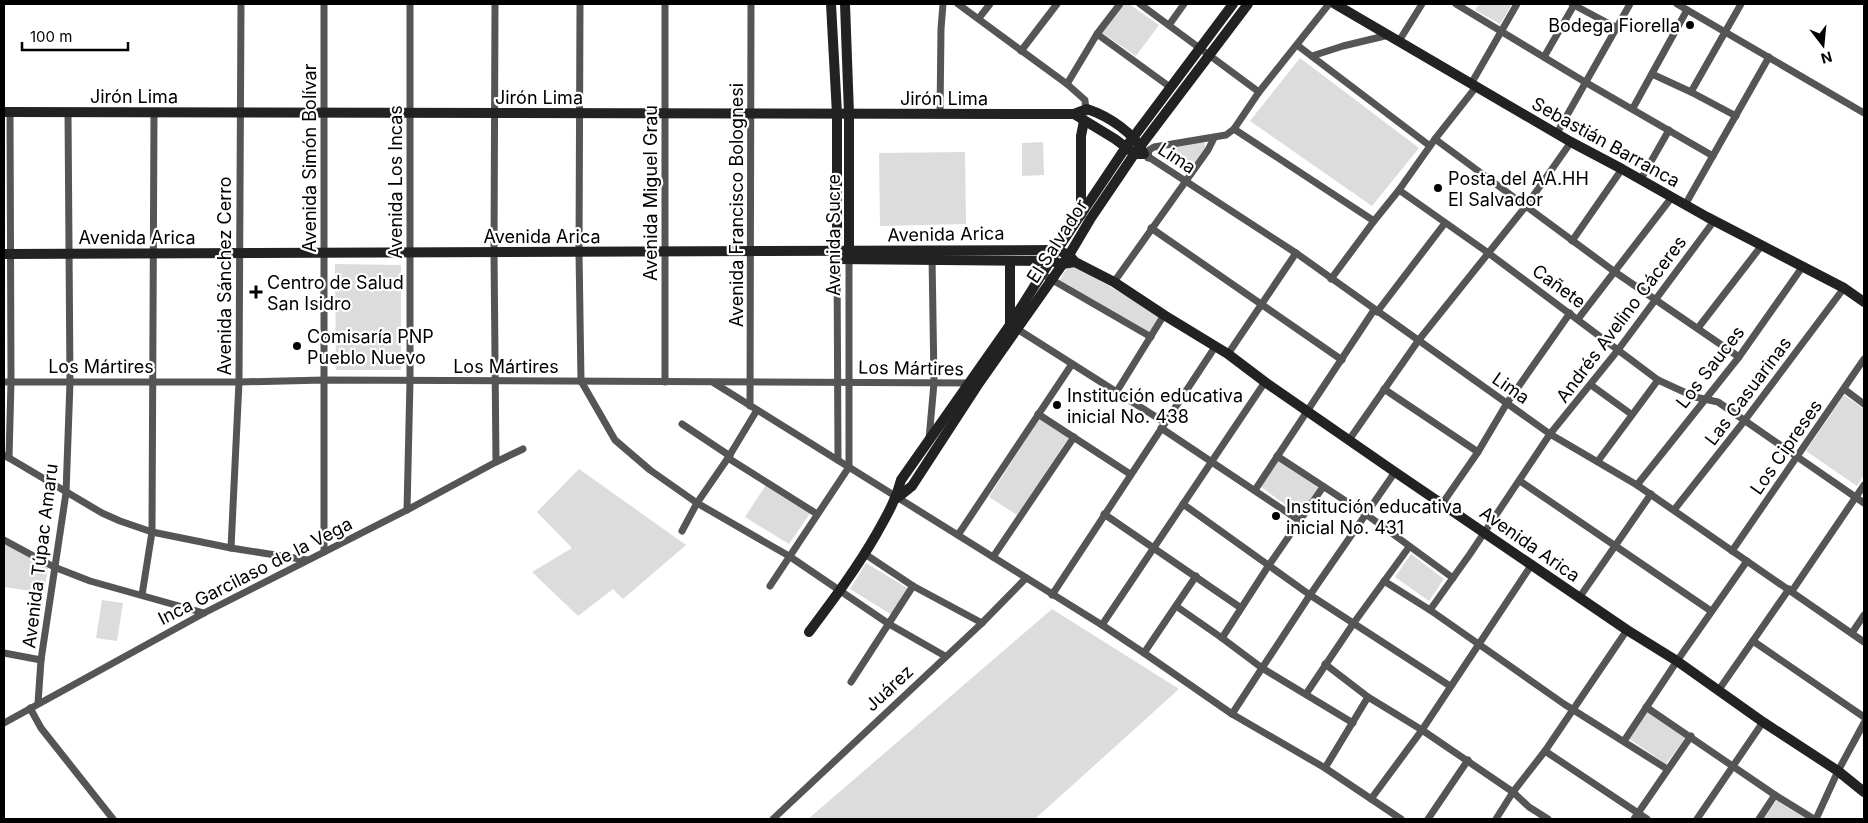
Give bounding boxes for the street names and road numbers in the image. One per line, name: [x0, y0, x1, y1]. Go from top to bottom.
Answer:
street label: Avenida Simón Bolívar: [299, 63, 320, 253]
street label: Avenida Francisco Bolognesi: [726, 83, 747, 327]
street label: Jirón Lima: [90, 86, 178, 107]
street label: Jirón Lima: [495, 87, 583, 108]
street label: Jirón Lima: [900, 88, 988, 109]
street label: Sebastián Barranca: [1528, 93, 1684, 191]
street label: Avenida Los Incas: [385, 105, 406, 259]
street label: Avenida Miguel Grau: [640, 105, 661, 281]
street label: Lima: [1154, 138, 1200, 178]
street label: Avenida Sucre: [823, 174, 844, 296]
street label: Avenida Sánchez Cerro: [214, 176, 235, 376]
street label: El Salvador: [1022, 195, 1092, 287]
street label: Avenida Arica: [887, 222, 1005, 246]
street label: Avenida Arica: [483, 226, 601, 247]
street label: Avenida Arica: [78, 227, 196, 248]
street label: Andrés Avelino Cáceres: [1552, 232, 1690, 406]
street label: Cañete: [1528, 260, 1590, 312]
street label: Los Sauces: [1672, 322, 1748, 412]
street label: Las Casuarinas: [1700, 333, 1796, 449]
street label: Los Mártires: [48, 356, 154, 377]
street label: Los Mártires: [453, 356, 559, 377]
street label: Los Mártires: [858, 357, 964, 379]
street label: Lima: [1488, 368, 1534, 408]
street label: Los Cipreses: [1746, 396, 1826, 498]
street label: Avenida Túpac Amaru: [18, 462, 62, 650]
street label: Avenida Arica: [1476, 502, 1584, 586]
street label: Inca Garcilaso de la Vega: [155, 513, 355, 629]
street label: Juárez: [861, 661, 917, 715]

